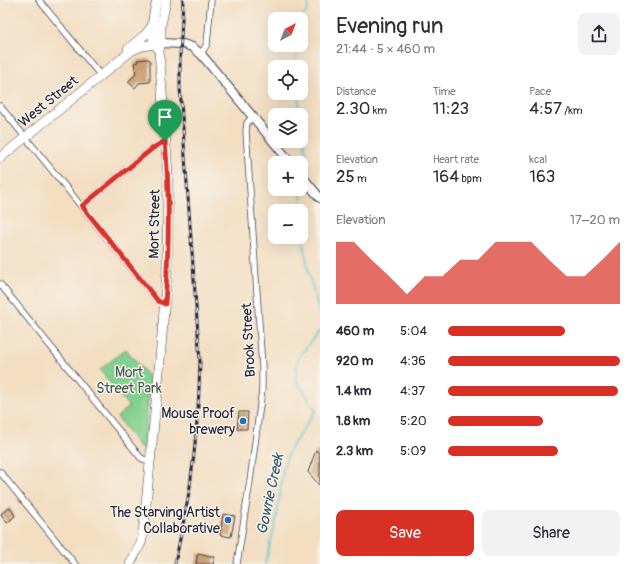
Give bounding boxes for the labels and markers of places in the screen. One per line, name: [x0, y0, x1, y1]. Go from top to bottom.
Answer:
pin: [148, 100, 182, 141]
place label: Mouse Proof brewery: [161, 405, 235, 438]
marker: Mouse Proof brewery: [238, 416, 248, 426]
place label: The Starving Artist Collaborative: [110, 504, 220, 537]
marker: The Starving Artist Collaborative: [223, 515, 233, 525]

